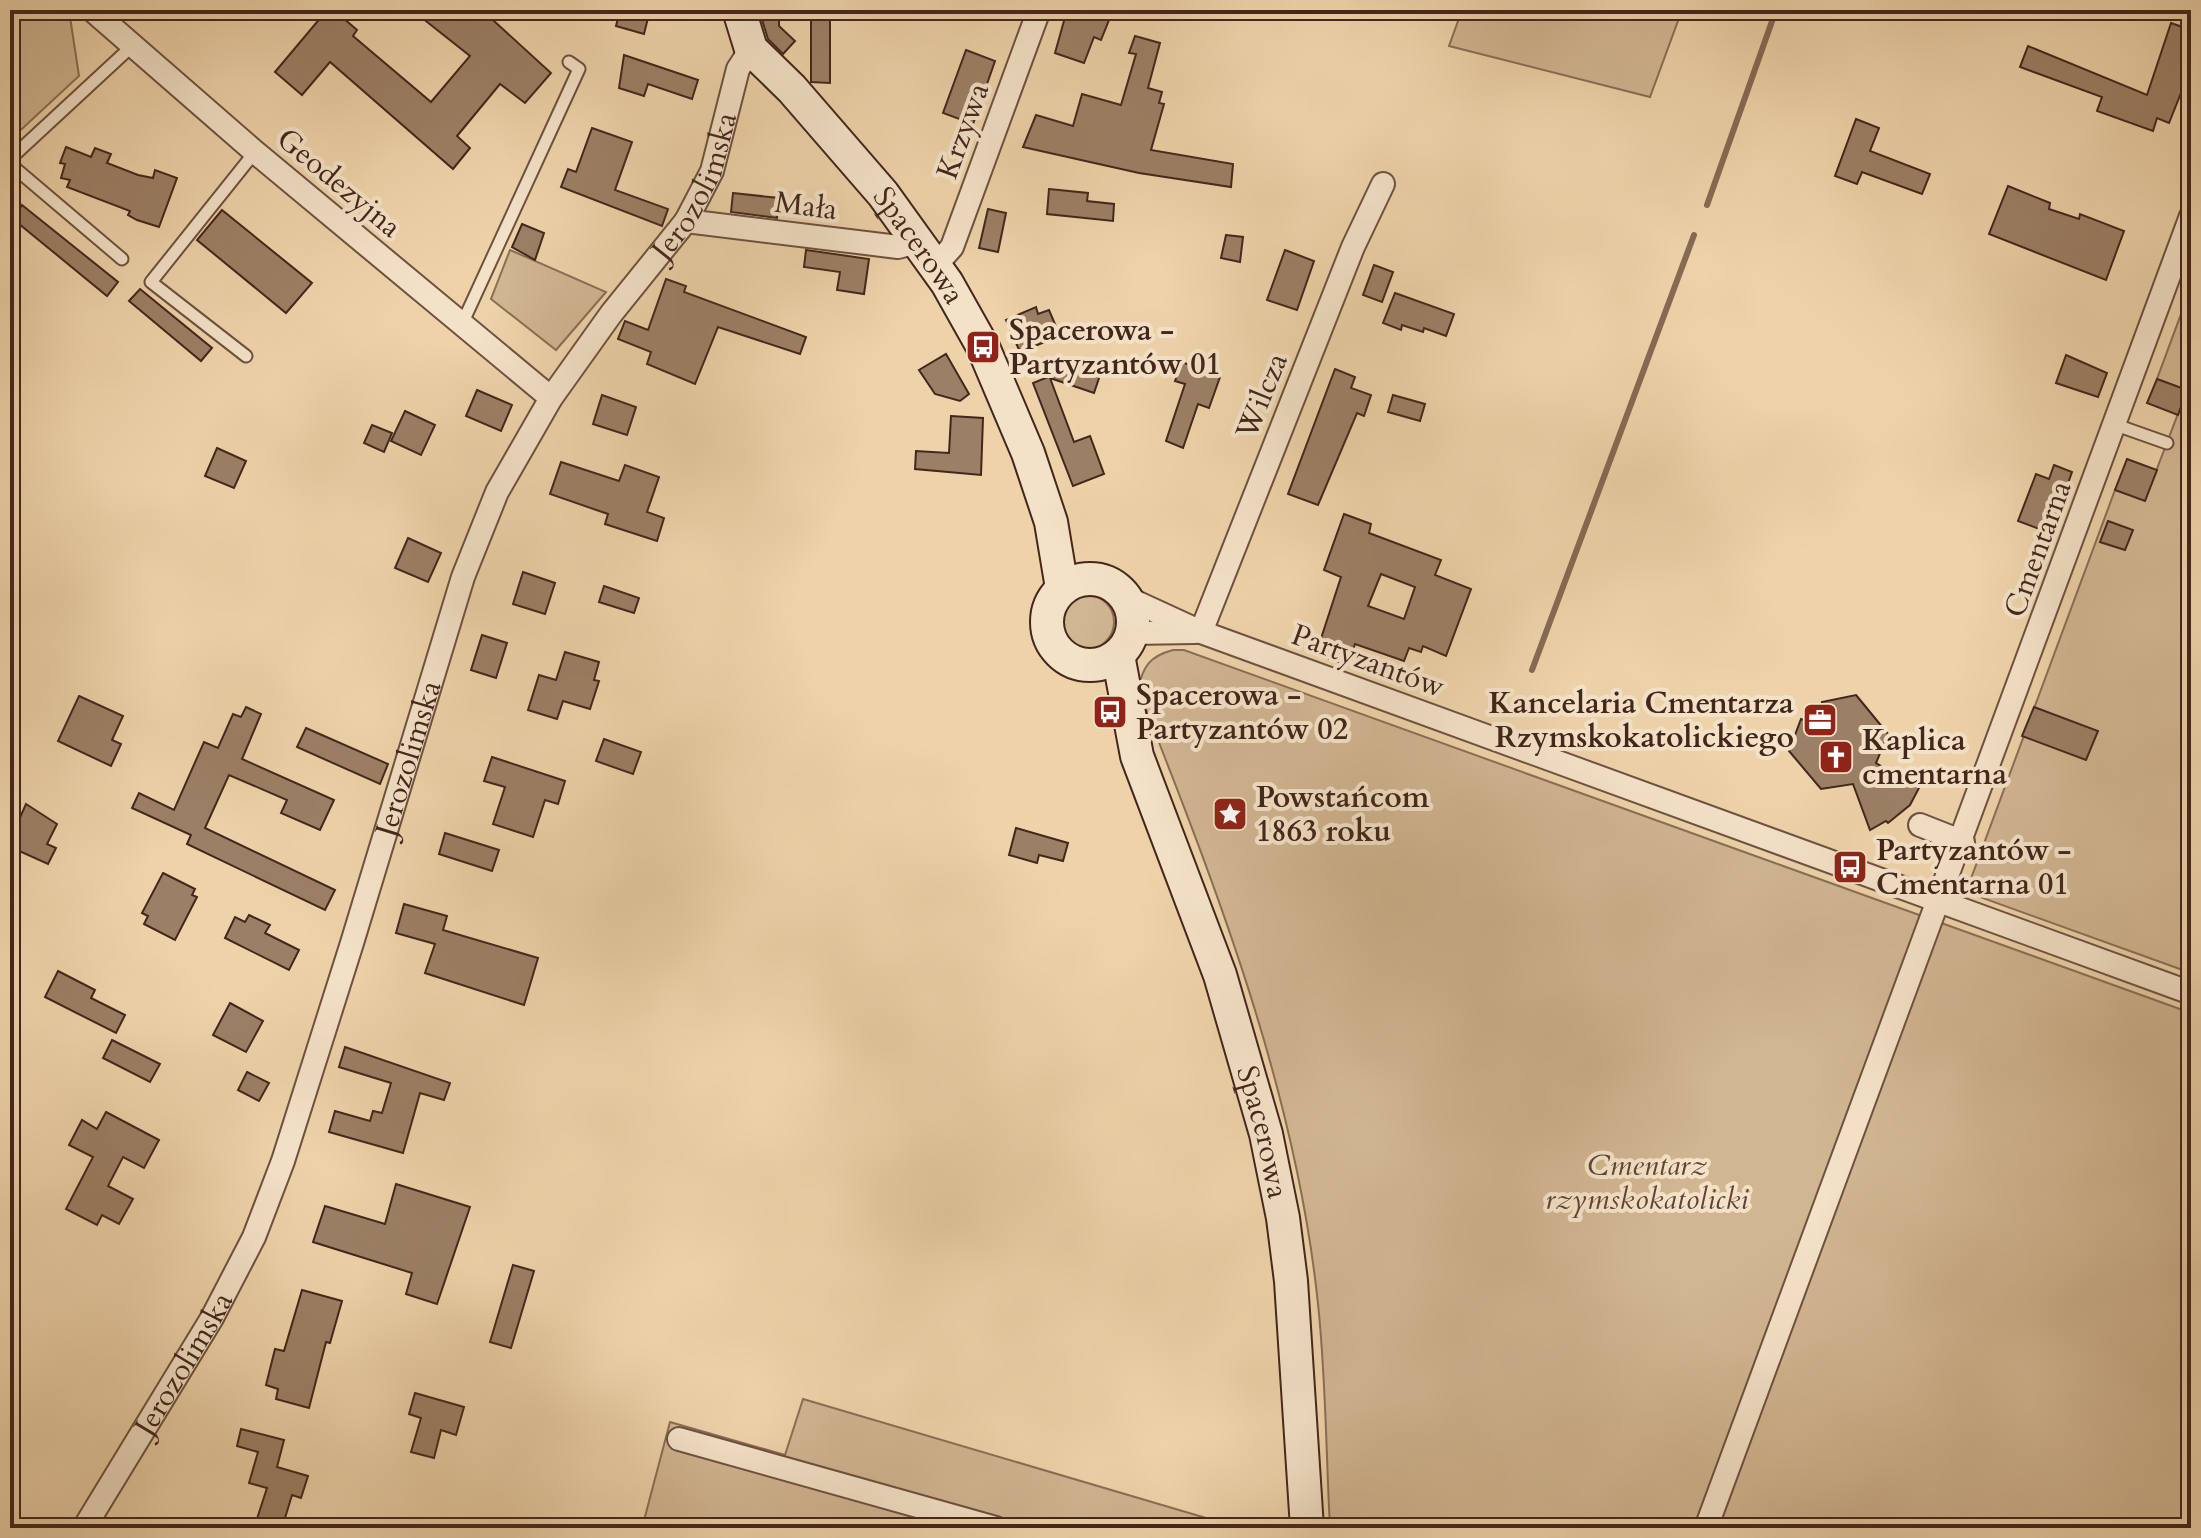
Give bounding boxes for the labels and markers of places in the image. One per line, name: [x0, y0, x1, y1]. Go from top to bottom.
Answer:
place label: Spacerowa - Partyzantów 01: [1009, 310, 1221, 385]
bus stop icon: Spacerowa - Partyzantów 01: [964, 328, 1002, 366]
place label: Spacerowa - Partyzantów 02: [1136, 675, 1348, 750]
place label: Kancelaria Cmentarza Rzymskokatolickiego: [1489, 683, 1794, 758]
bus stop icon: Spacerowa - Partyzantów 02: [1091, 693, 1129, 731]
office icon: Kancelaria Cmentarza Rzymskokatolickiego: [1801, 701, 1839, 739]
place label: Kaplica cmentarna: [1862, 720, 2007, 795]
church icon: Kaplica cmentarna: [1817, 738, 1855, 776]
place label: Powstańcom 1863 roku: [1256, 777, 1430, 852]
place icon: Powstańcom 1863 roku: [1211, 795, 1249, 833]
place label: Partyzantów - Cmentarna 01: [1876, 830, 2072, 905]
bus stop icon: Partyzantów - Cmentarna 01: [1831, 848, 1869, 886]

